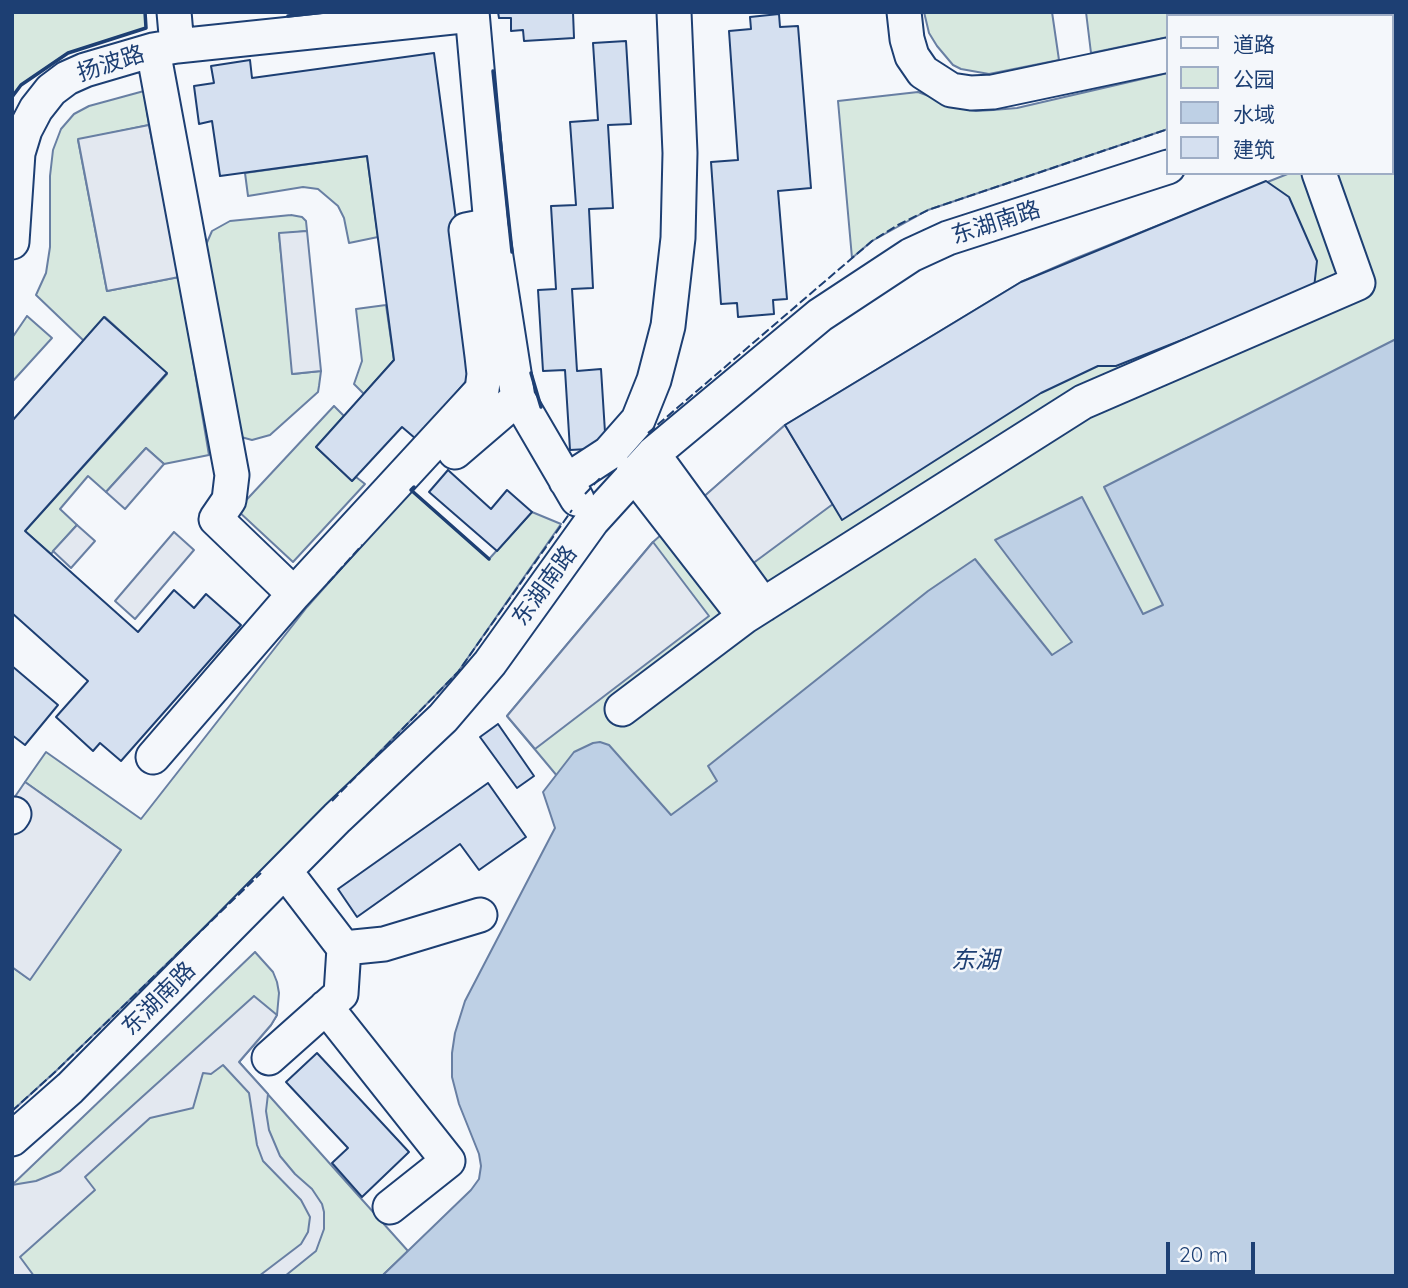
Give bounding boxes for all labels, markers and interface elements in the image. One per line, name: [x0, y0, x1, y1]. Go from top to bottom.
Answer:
legend: [1166, 14, 1394, 175]
text: 道路: [1233, 31, 1275, 57]
street label: 扬波路: [74, 40, 148, 88]
text: 公园: [1233, 66, 1275, 92]
text: 水域: [1233, 101, 1275, 127]
text: 建筑: [1233, 136, 1275, 162]
street label: 东湖南路: [948, 196, 1044, 250]
street label: 东湖南路: [507, 541, 583, 631]
water label: 东湖: [951, 947, 999, 975]
street label: 东湖南路: [117, 957, 201, 1041]
scale bar: [1170, 1228, 1259, 1272]
text: 20 m: [1179, 1241, 1228, 1267]

